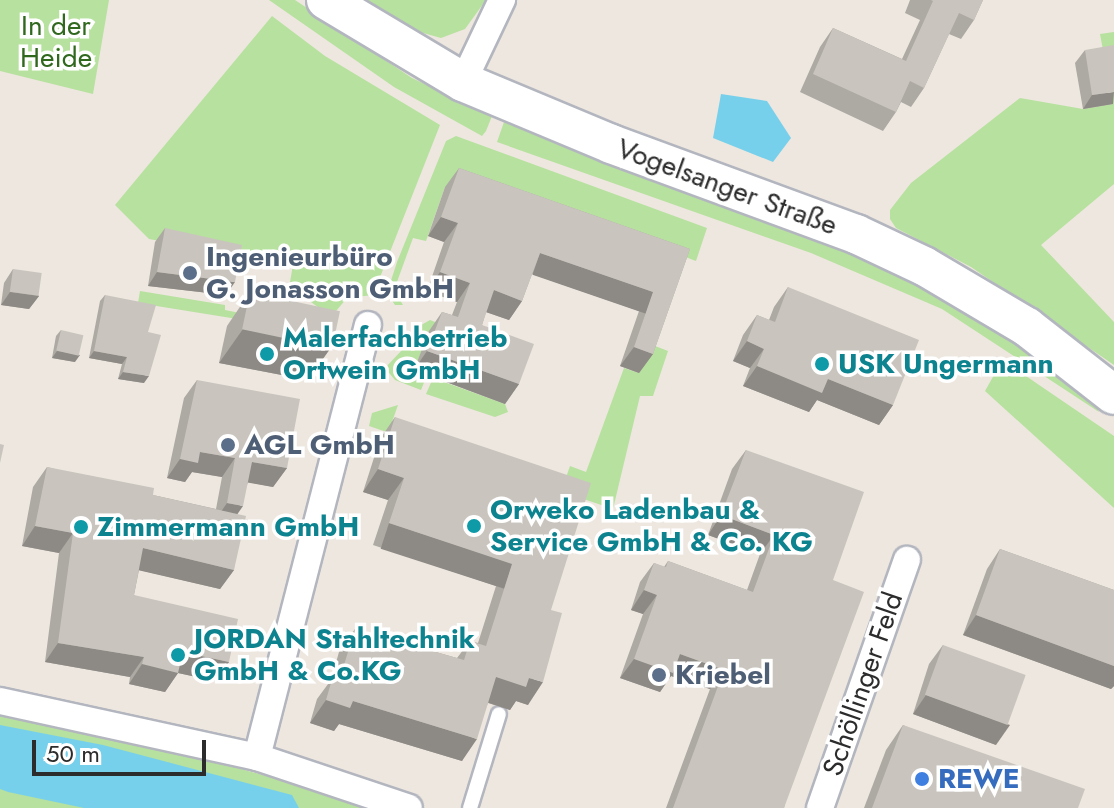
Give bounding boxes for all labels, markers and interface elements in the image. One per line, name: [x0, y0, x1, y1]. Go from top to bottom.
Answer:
park label: In der Heide: [20, 9, 92, 75]
street label: Vogelsanger Straße: [612, 132, 842, 242]
place label: Ingenieurbüro G. Jonasson GmbH: [206, 240, 454, 306]
marker: Ingenieurbüro G. Jonasson GmbH: [181, 264, 199, 282]
place label: Malerfachbetrieb Ortwein GmbH: [283, 321, 507, 387]
marker: Malerfachbetrieb Ortwein GmbH: [258, 345, 276, 363]
place label: USK Ungermann: [838, 347, 1054, 381]
marker: USK Ungermann: [813, 355, 831, 373]
place label: AGL GmbH: [244, 428, 395, 462]
marker: AGL GmbH: [219, 436, 237, 454]
place label: Orweko Ladenbau & Service GmbH & Co. KG: [490, 493, 813, 559]
place label: Zimmermann GmbH: [97, 510, 359, 544]
marker: Orweko Ladenbau & Service GmbH & Co. KG: [465, 517, 483, 535]
marker: Zimmermann GmbH: [72, 518, 90, 536]
street label: Schöllinger Feld: [816, 588, 910, 780]
place label: JORDAN Stahltechnik GmbH & Co.KG: [194, 622, 475, 688]
marker: JORDAN Stahltechnik GmbH & Co.KG: [169, 646, 187, 664]
place label: Kriebel: [675, 658, 771, 692]
marker: Kriebel: [650, 666, 668, 684]
scale bar: [36, 724, 210, 774]
text: 50 m: [46, 736, 100, 771]
place label: REWE: [938, 762, 1020, 796]
marker: REWE: [913, 770, 931, 788]

